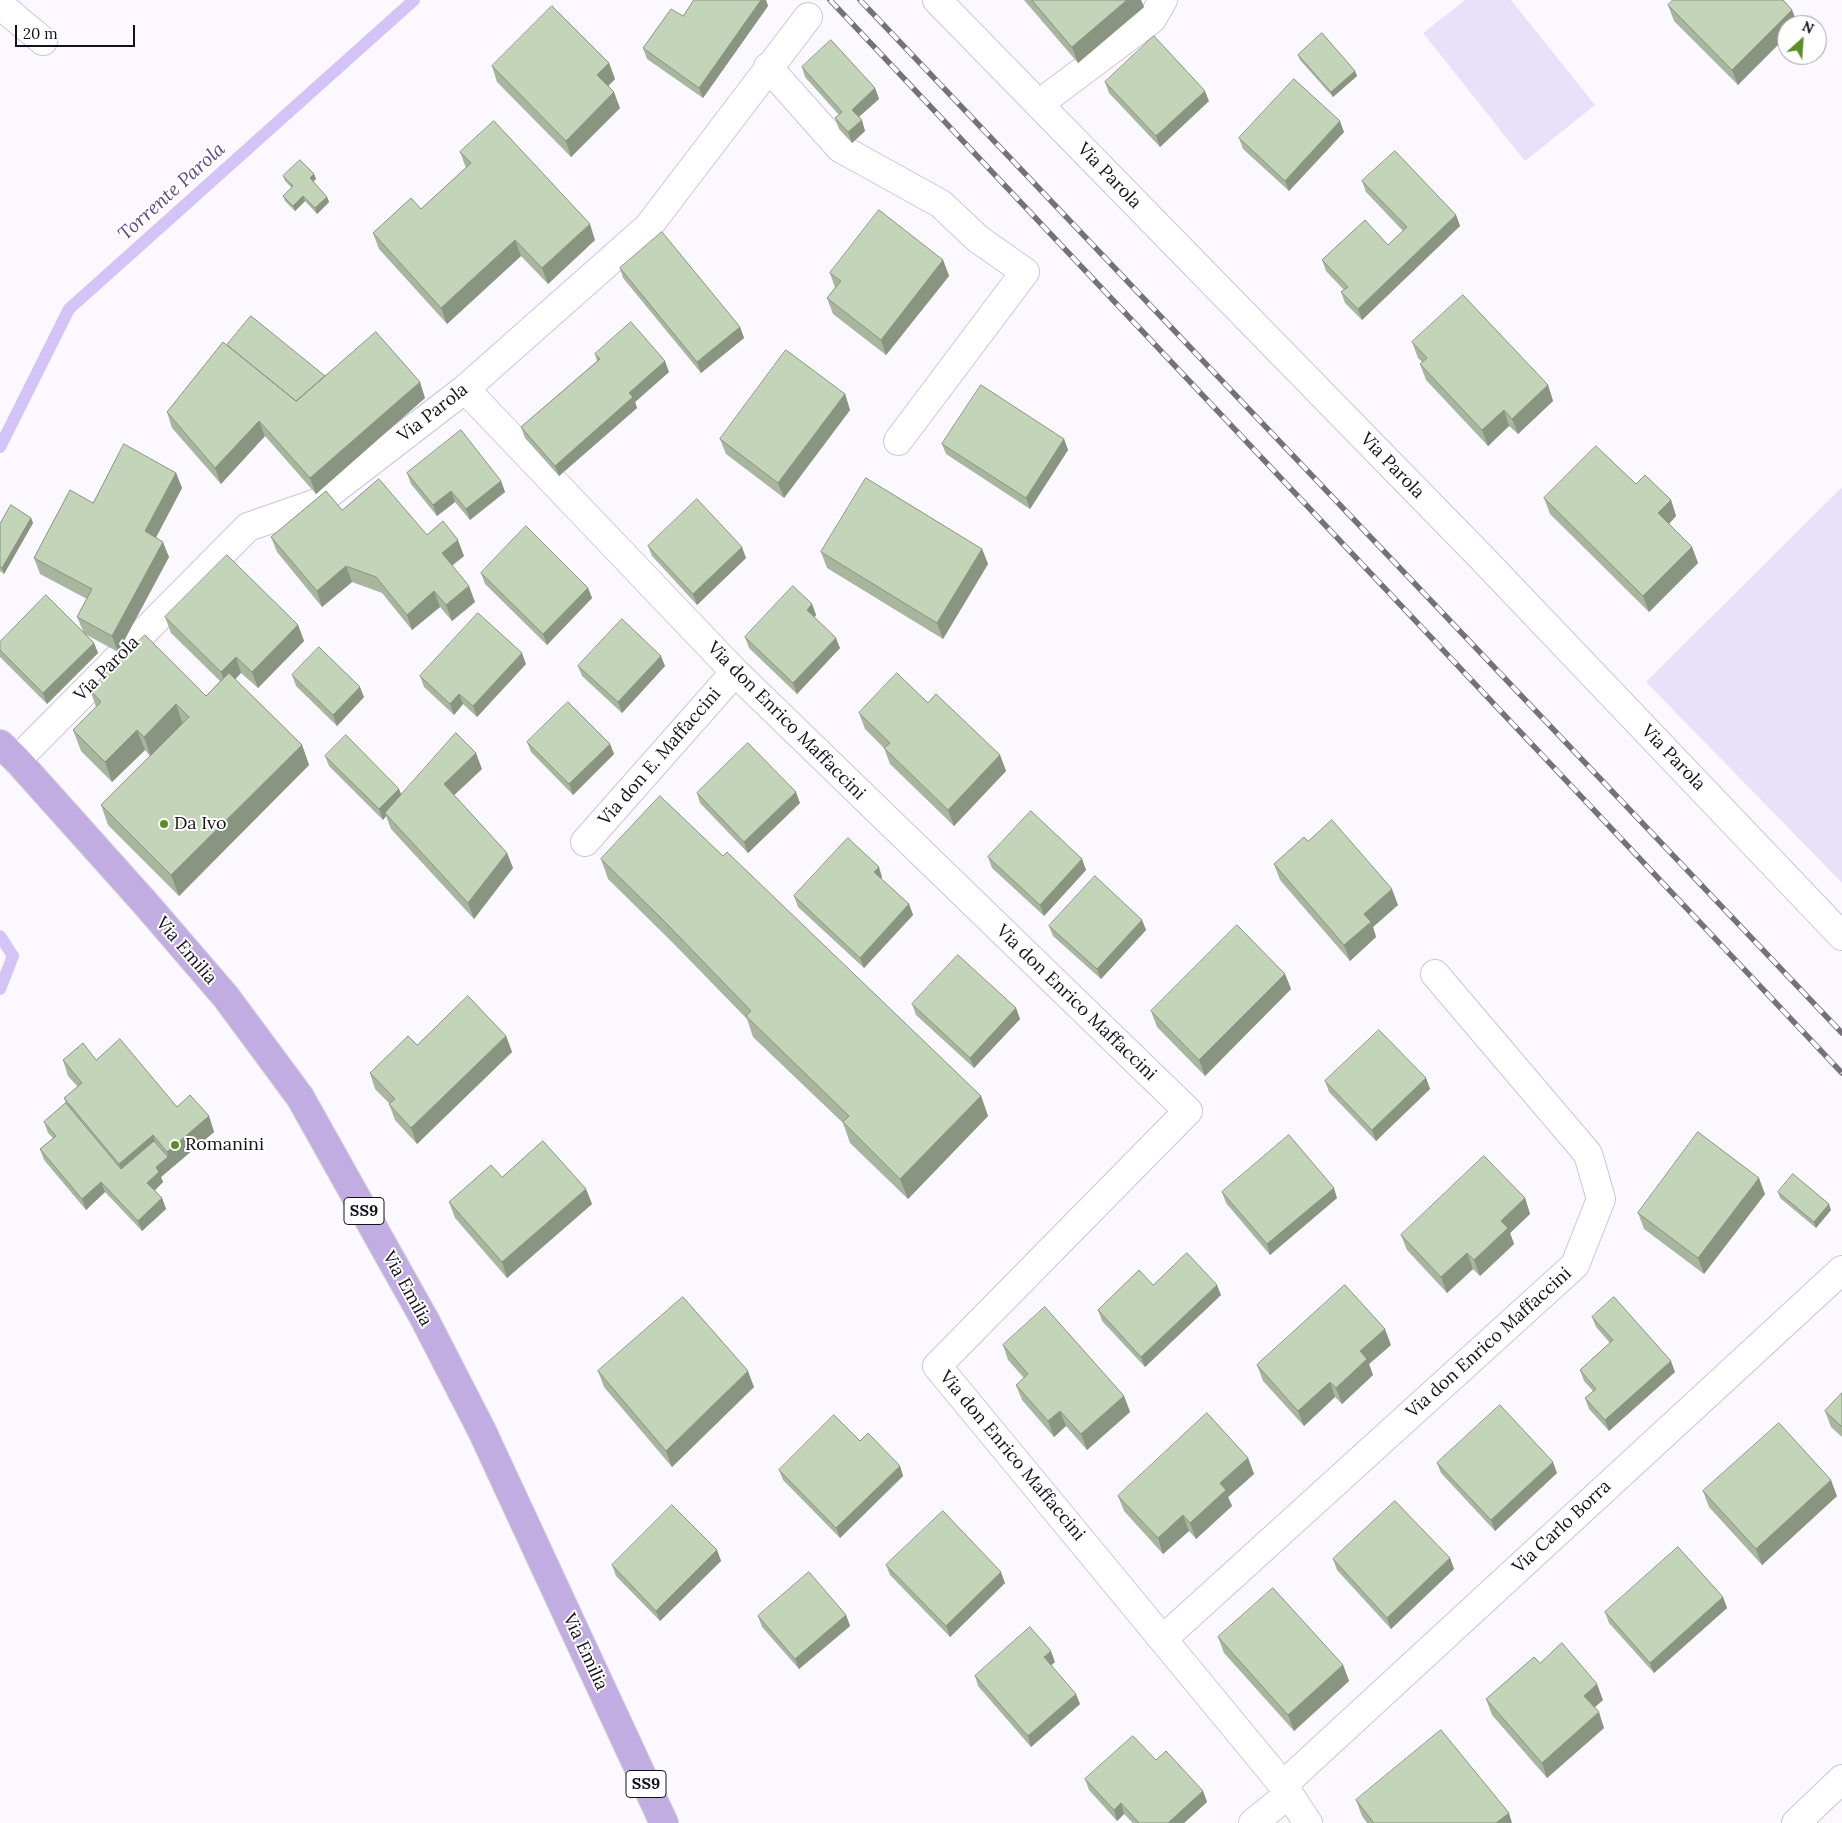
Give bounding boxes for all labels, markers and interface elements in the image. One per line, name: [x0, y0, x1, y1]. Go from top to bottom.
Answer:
scale bar: [18, 15, 138, 47]
north arrow: [1777, 15, 1827, 65]
text: N: [1799, 17, 1817, 38]
text: 20 m: [23, 24, 58, 43]
water label: Torrente Parola: [114, 138, 230, 246]
street label: Via Parola: [1072, 139, 1146, 213]
street label: Via Parola: [394, 379, 472, 447]
street label: Via Parola: [1355, 429, 1429, 503]
street label: Via Parola: [70, 632, 144, 706]
street label: Via don Enrico Maffaccini: [702, 637, 870, 805]
street label: Via don E. Maffaccini: [594, 684, 726, 830]
street label: Via Parola: [1636, 721, 1710, 795]
place label: Da Ivo: [174, 813, 227, 835]
marker: Da Ivo: [158, 818, 170, 830]
street label: Via Emilia: [151, 913, 221, 989]
street label: Via don Enrico Maffaccini: [991, 921, 1161, 1085]
place label: Romanini: [185, 1134, 264, 1156]
marker: Romanini: [169, 1139, 181, 1151]
road number: SS9: [344, 1198, 384, 1224]
street label: Via Emilia: [378, 1248, 436, 1330]
street label: Via don Enrico Maffaccini: [1402, 1263, 1576, 1423]
street label: Via don Enrico Maffaccini: [935, 1367, 1089, 1545]
street label: Via Carlo Borra: [1508, 1476, 1616, 1578]
street label: Via Emilia: [558, 1610, 612, 1694]
road number: SS9: [626, 1770, 666, 1798]

